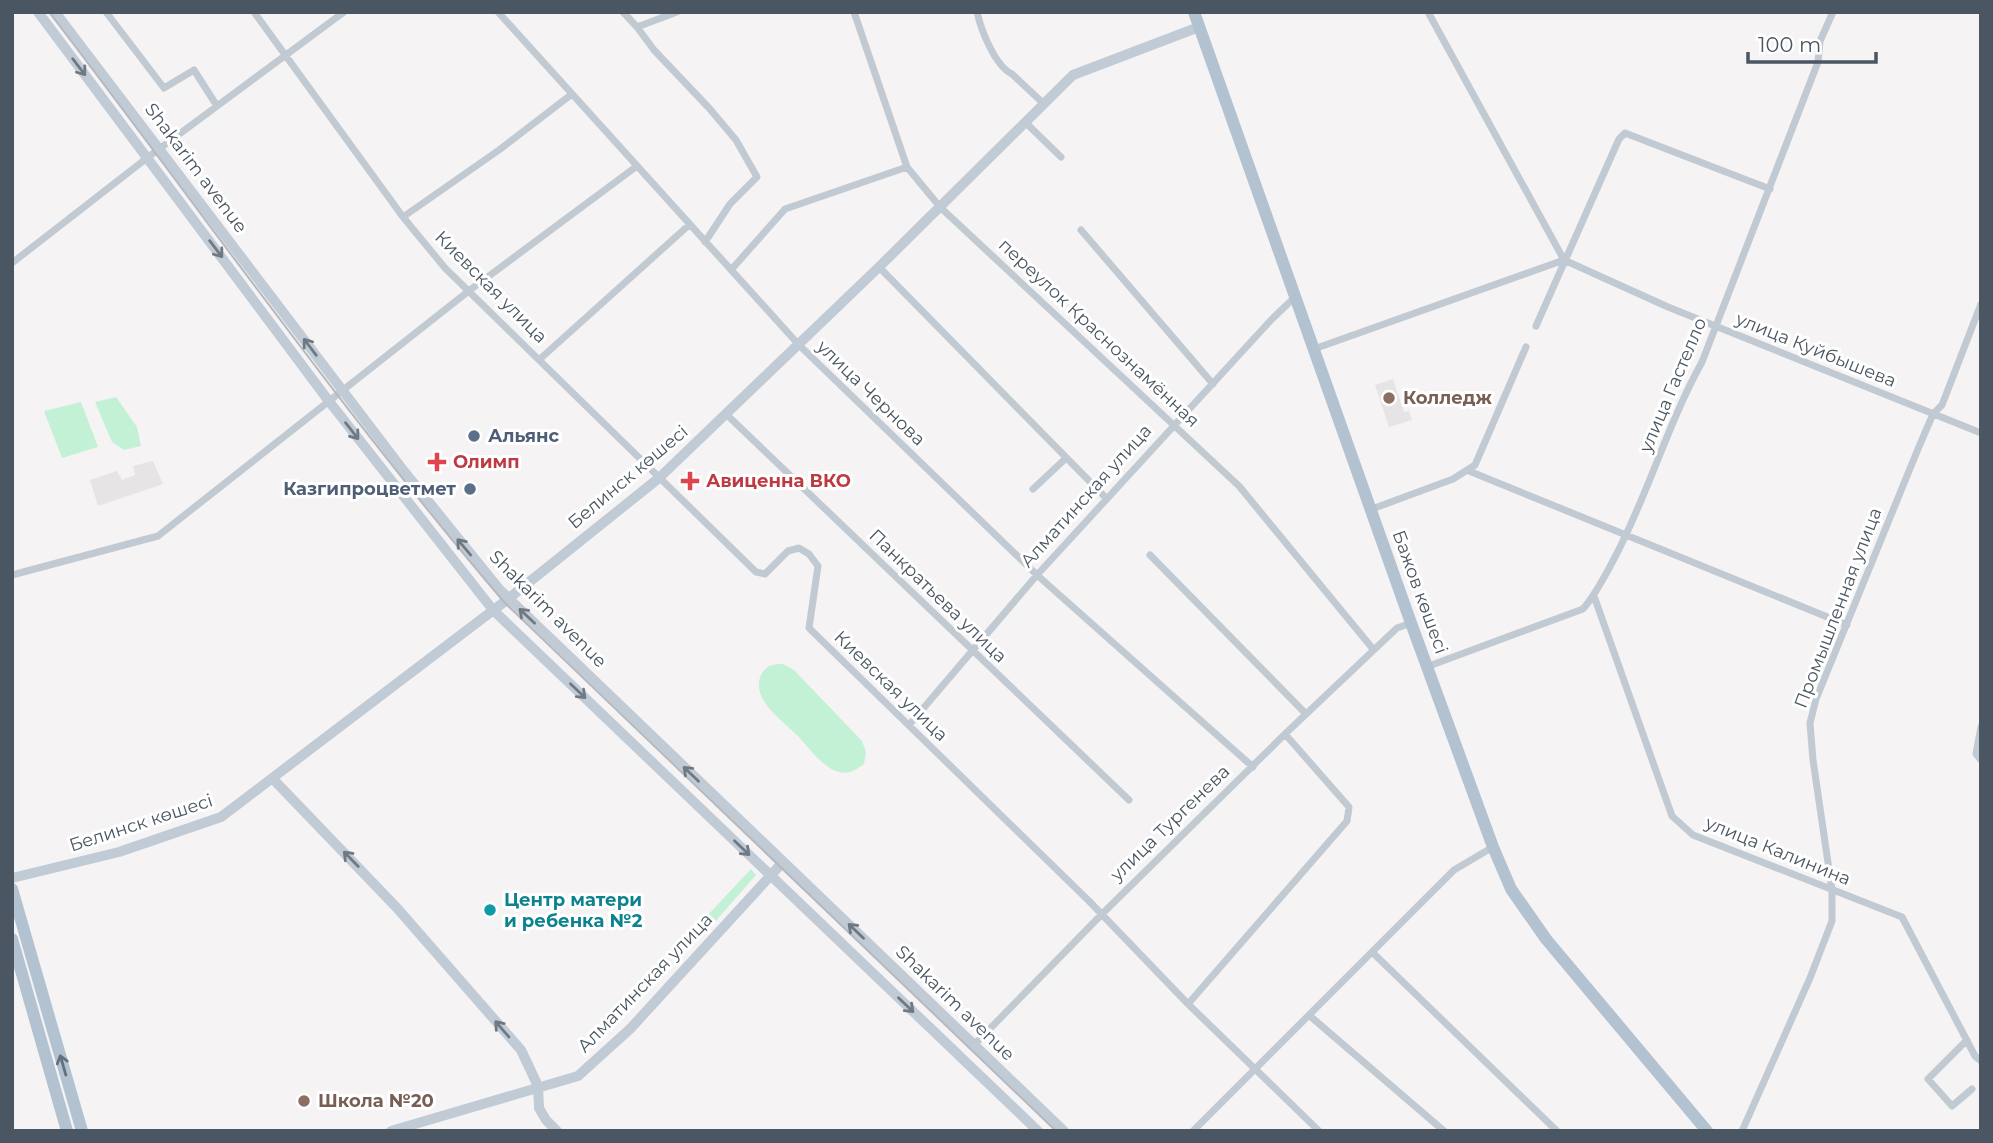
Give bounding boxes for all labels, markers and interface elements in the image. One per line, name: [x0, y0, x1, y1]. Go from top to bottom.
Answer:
scale bar: [1748, 21, 1876, 65]
text: 100 m: [1758, 32, 1821, 57]
one-way arrow: [71, 57, 86, 76]
street label: Shakarim avenue: [140, 99, 252, 237]
street label: Киевская улица: [430, 226, 552, 348]
street label: переулок Краснознамённая: [994, 234, 1204, 432]
one-way arrow: [208, 239, 223, 258]
street label: улица Куйбышева: [1732, 307, 1899, 392]
street label: улица Гастелло: [1634, 314, 1711, 457]
street label: улица Чернова: [811, 335, 930, 450]
one-way arrow: [302, 339, 317, 357]
place label: Колледж: [1403, 387, 1492, 409]
marker: Колледж: [1381, 390, 1397, 406]
street label: Белинск көшесі: [564, 420, 692, 534]
street label: Алматинская улица: [1016, 420, 1156, 572]
one-way arrow: [345, 421, 360, 439]
place label: Альянс: [488, 425, 559, 447]
marker: Альянс: [466, 428, 482, 444]
place label: Олимп: [453, 451, 520, 473]
marker: Олимп: [427, 452, 447, 472]
place label: Авиценна ВКО: [706, 470, 851, 492]
marker: Авиценна ВКО: [680, 471, 700, 491]
place label: Казгипроцветмет: [283, 478, 456, 500]
marker: Казгипроцветмет: [462, 481, 478, 497]
street label: Промышленная улица: [1790, 505, 1886, 711]
street label: Панкратьева улица: [865, 525, 1011, 667]
street label: Бажов көшесі: [1387, 527, 1453, 657]
one-way arrow: [456, 538, 472, 556]
street label: Shakarim avenue: [485, 546, 611, 672]
one-way arrow: [519, 608, 536, 625]
street label: Киевская улица: [830, 626, 952, 746]
one-way arrow: [569, 682, 586, 699]
street label: улица Тургенева: [1105, 760, 1234, 886]
one-way arrow: [683, 766, 700, 783]
street label: Белинск көшесі: [66, 789, 216, 857]
street label: улица Калинина: [1701, 811, 1854, 890]
one-way arrow: [733, 840, 750, 857]
one-way arrow: [342, 851, 359, 868]
place label: Центр матери и ребенка №2: [504, 889, 643, 932]
marker: Центр матери и ребенка №2: [482, 902, 498, 918]
street label: Алматинская улица: [573, 909, 717, 1057]
one-way arrow: [848, 923, 865, 940]
street label: Shakarim avenue: [891, 941, 1019, 1065]
one-way arrow: [897, 997, 914, 1014]
one-way arrow: [494, 1020, 510, 1038]
one-way arrow: [56, 1054, 69, 1076]
place label: Школа №20: [318, 1090, 434, 1112]
marker: Школа №20: [296, 1093, 312, 1109]

